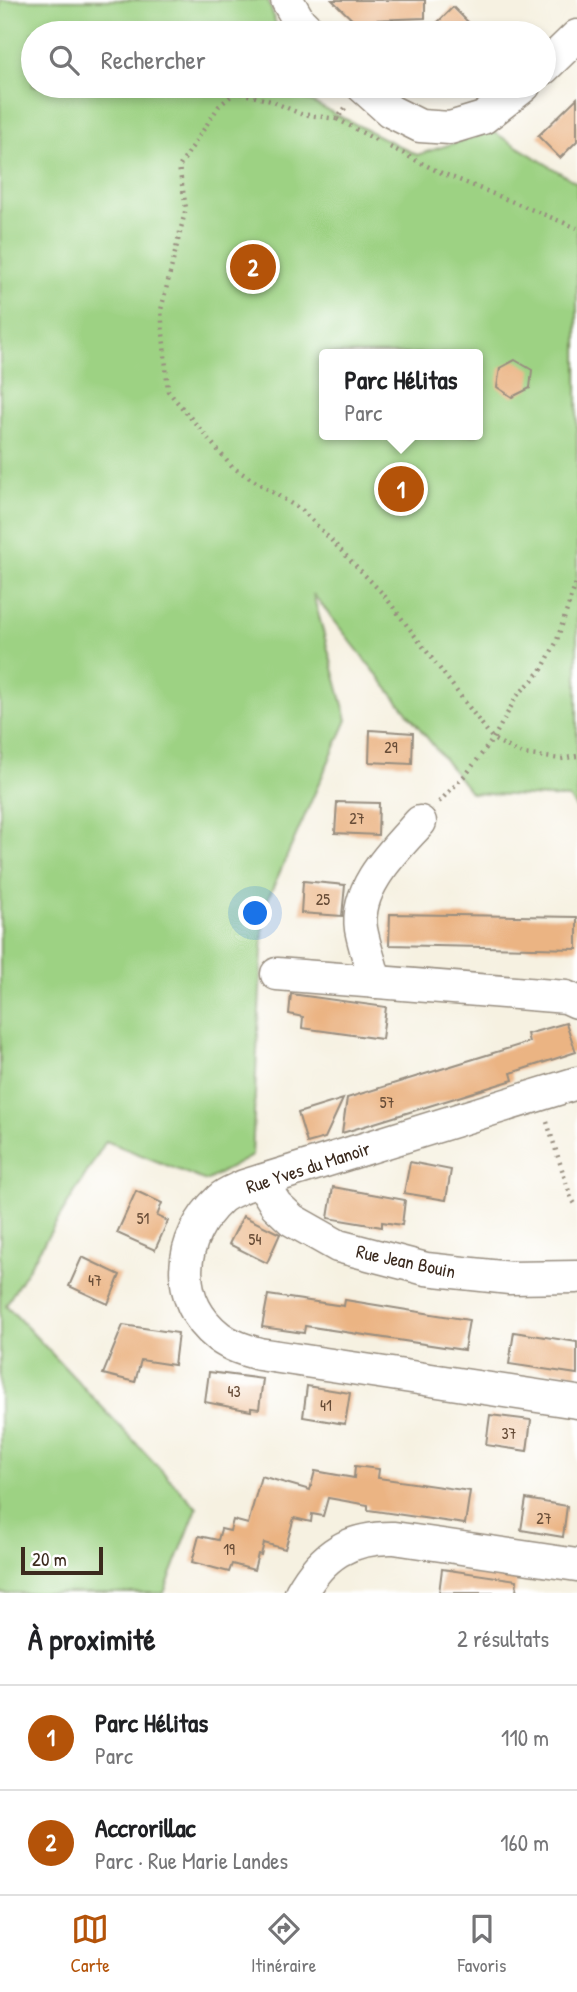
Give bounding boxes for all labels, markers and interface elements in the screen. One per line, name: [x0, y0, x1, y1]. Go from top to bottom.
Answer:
search box: [21, 21, 556, 98]
icon: search: [45, 41, 83, 79]
text: Rechercher: [101, 42, 206, 77]
pin: 2: [230, 241, 276, 293]
popup: [319, 349, 483, 440]
text: Parc Hélitas: [344, 362, 458, 397]
text: Parc: [344, 397, 382, 428]
pin: 1: [378, 463, 424, 515]
house number: 29: [384, 736, 398, 758]
house number: 27: [349, 807, 365, 829]
house number: 25: [316, 888, 330, 910]
your location: [238, 896, 272, 930]
house number: 57: [380, 1091, 394, 1113]
street label: Rue Yves du Manoir: [242, 1134, 374, 1199]
house number: 51: [137, 1207, 149, 1229]
house number: 54: [249, 1228, 261, 1250]
street label: Rue Jean Bouin: [354, 1238, 458, 1284]
house number: 47: [88, 1269, 102, 1291]
house number: 43: [227, 1380, 241, 1402]
house number: 41: [320, 1394, 332, 1416]
house number: 37: [501, 1422, 517, 1444]
house number: 27: [536, 1507, 552, 1529]
house number: 19: [223, 1538, 235, 1560]
scale bar: [21, 1544, 103, 1576]
text: 20 m: [32, 1546, 67, 1572]
text: À proximité: [28, 1619, 156, 1659]
text: 2 résultats: [457, 1623, 549, 1654]
text: Parc Hélitas: [95, 1705, 208, 1740]
text: 1: [47, 1722, 55, 1753]
text: 110 m: [501, 1722, 549, 1753]
text: Parc: [95, 1740, 133, 1771]
text: Accrorillac: [95, 1810, 196, 1845]
text: 2: [46, 1827, 56, 1858]
text: 160 m: [500, 1827, 549, 1858]
text: Parc · Rue Marie Landes: [95, 1845, 288, 1876]
tab: Carte: [71, 1910, 110, 1978]
tab: Itinéraire: [251, 1910, 316, 1978]
tab: Favoris: [458, 1910, 506, 1978]

